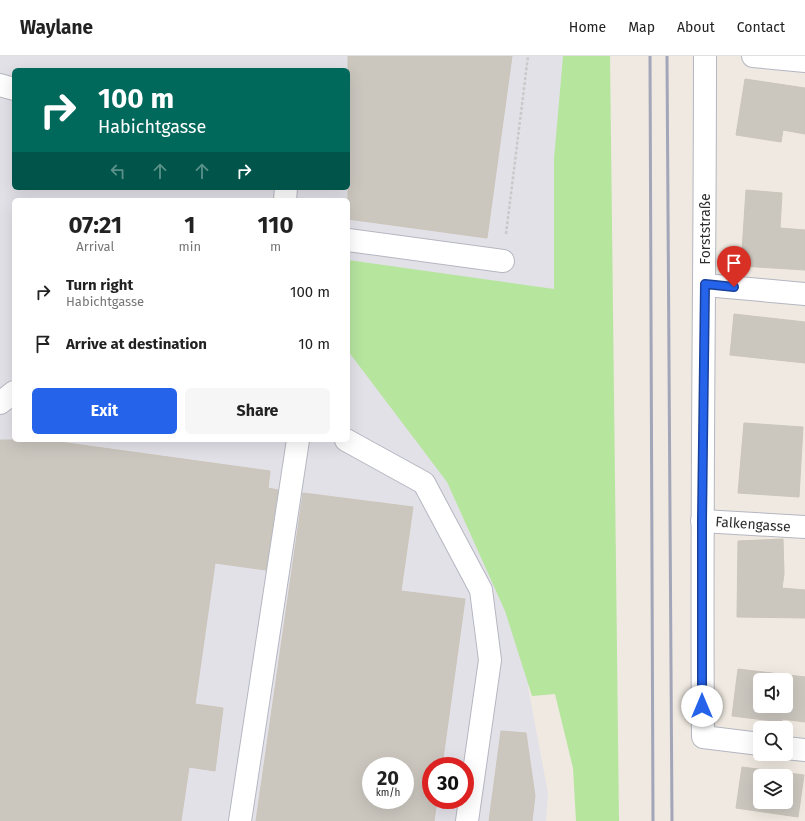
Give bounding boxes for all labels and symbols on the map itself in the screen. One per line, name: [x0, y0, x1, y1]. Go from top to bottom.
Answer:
street label: Forststraße: [697, 193, 714, 265]
pin: [717, 246, 751, 287]
street label: Falkengasse: [715, 513, 791, 536]
position arrow: [681, 685, 723, 727]
speed limit sign: 30: [422, 757, 474, 809]

